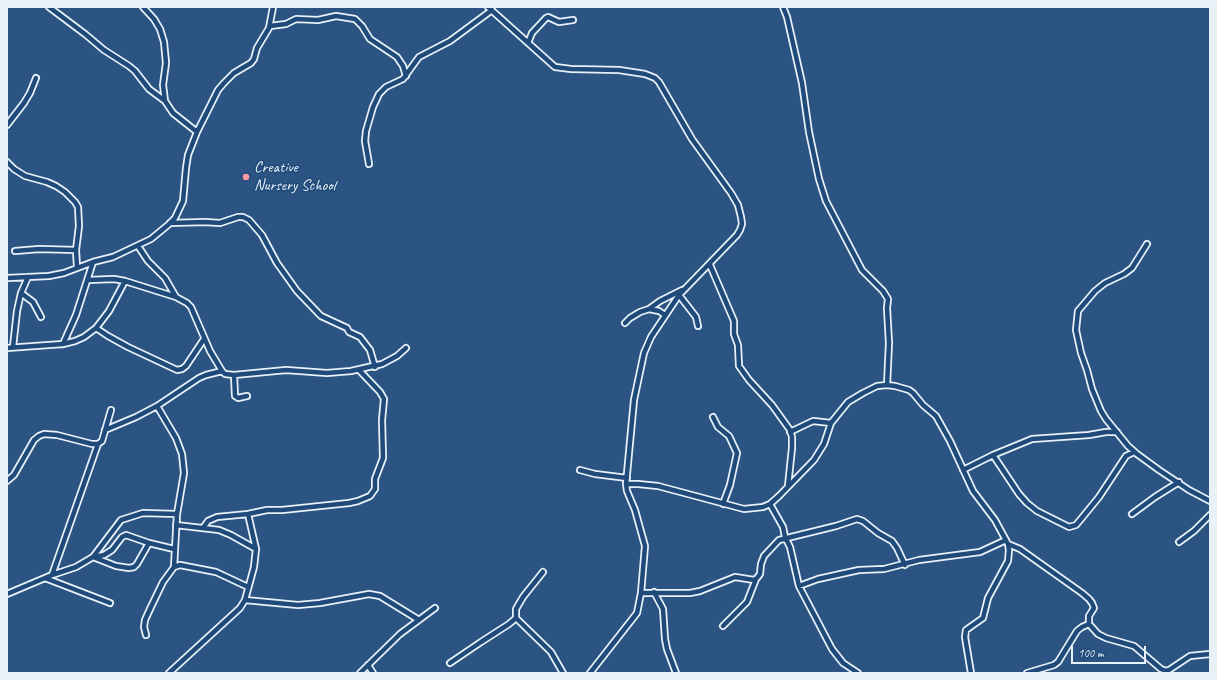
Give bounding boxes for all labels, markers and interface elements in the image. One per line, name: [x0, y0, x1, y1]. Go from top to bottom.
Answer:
place label: Creative Nursery School: [254, 158, 335, 196]
marker: Creative Nursery School: [241, 172, 251, 182]
scale bar: [1073, 638, 1148, 664]
text: 100 m: [1078, 645, 1104, 661]

